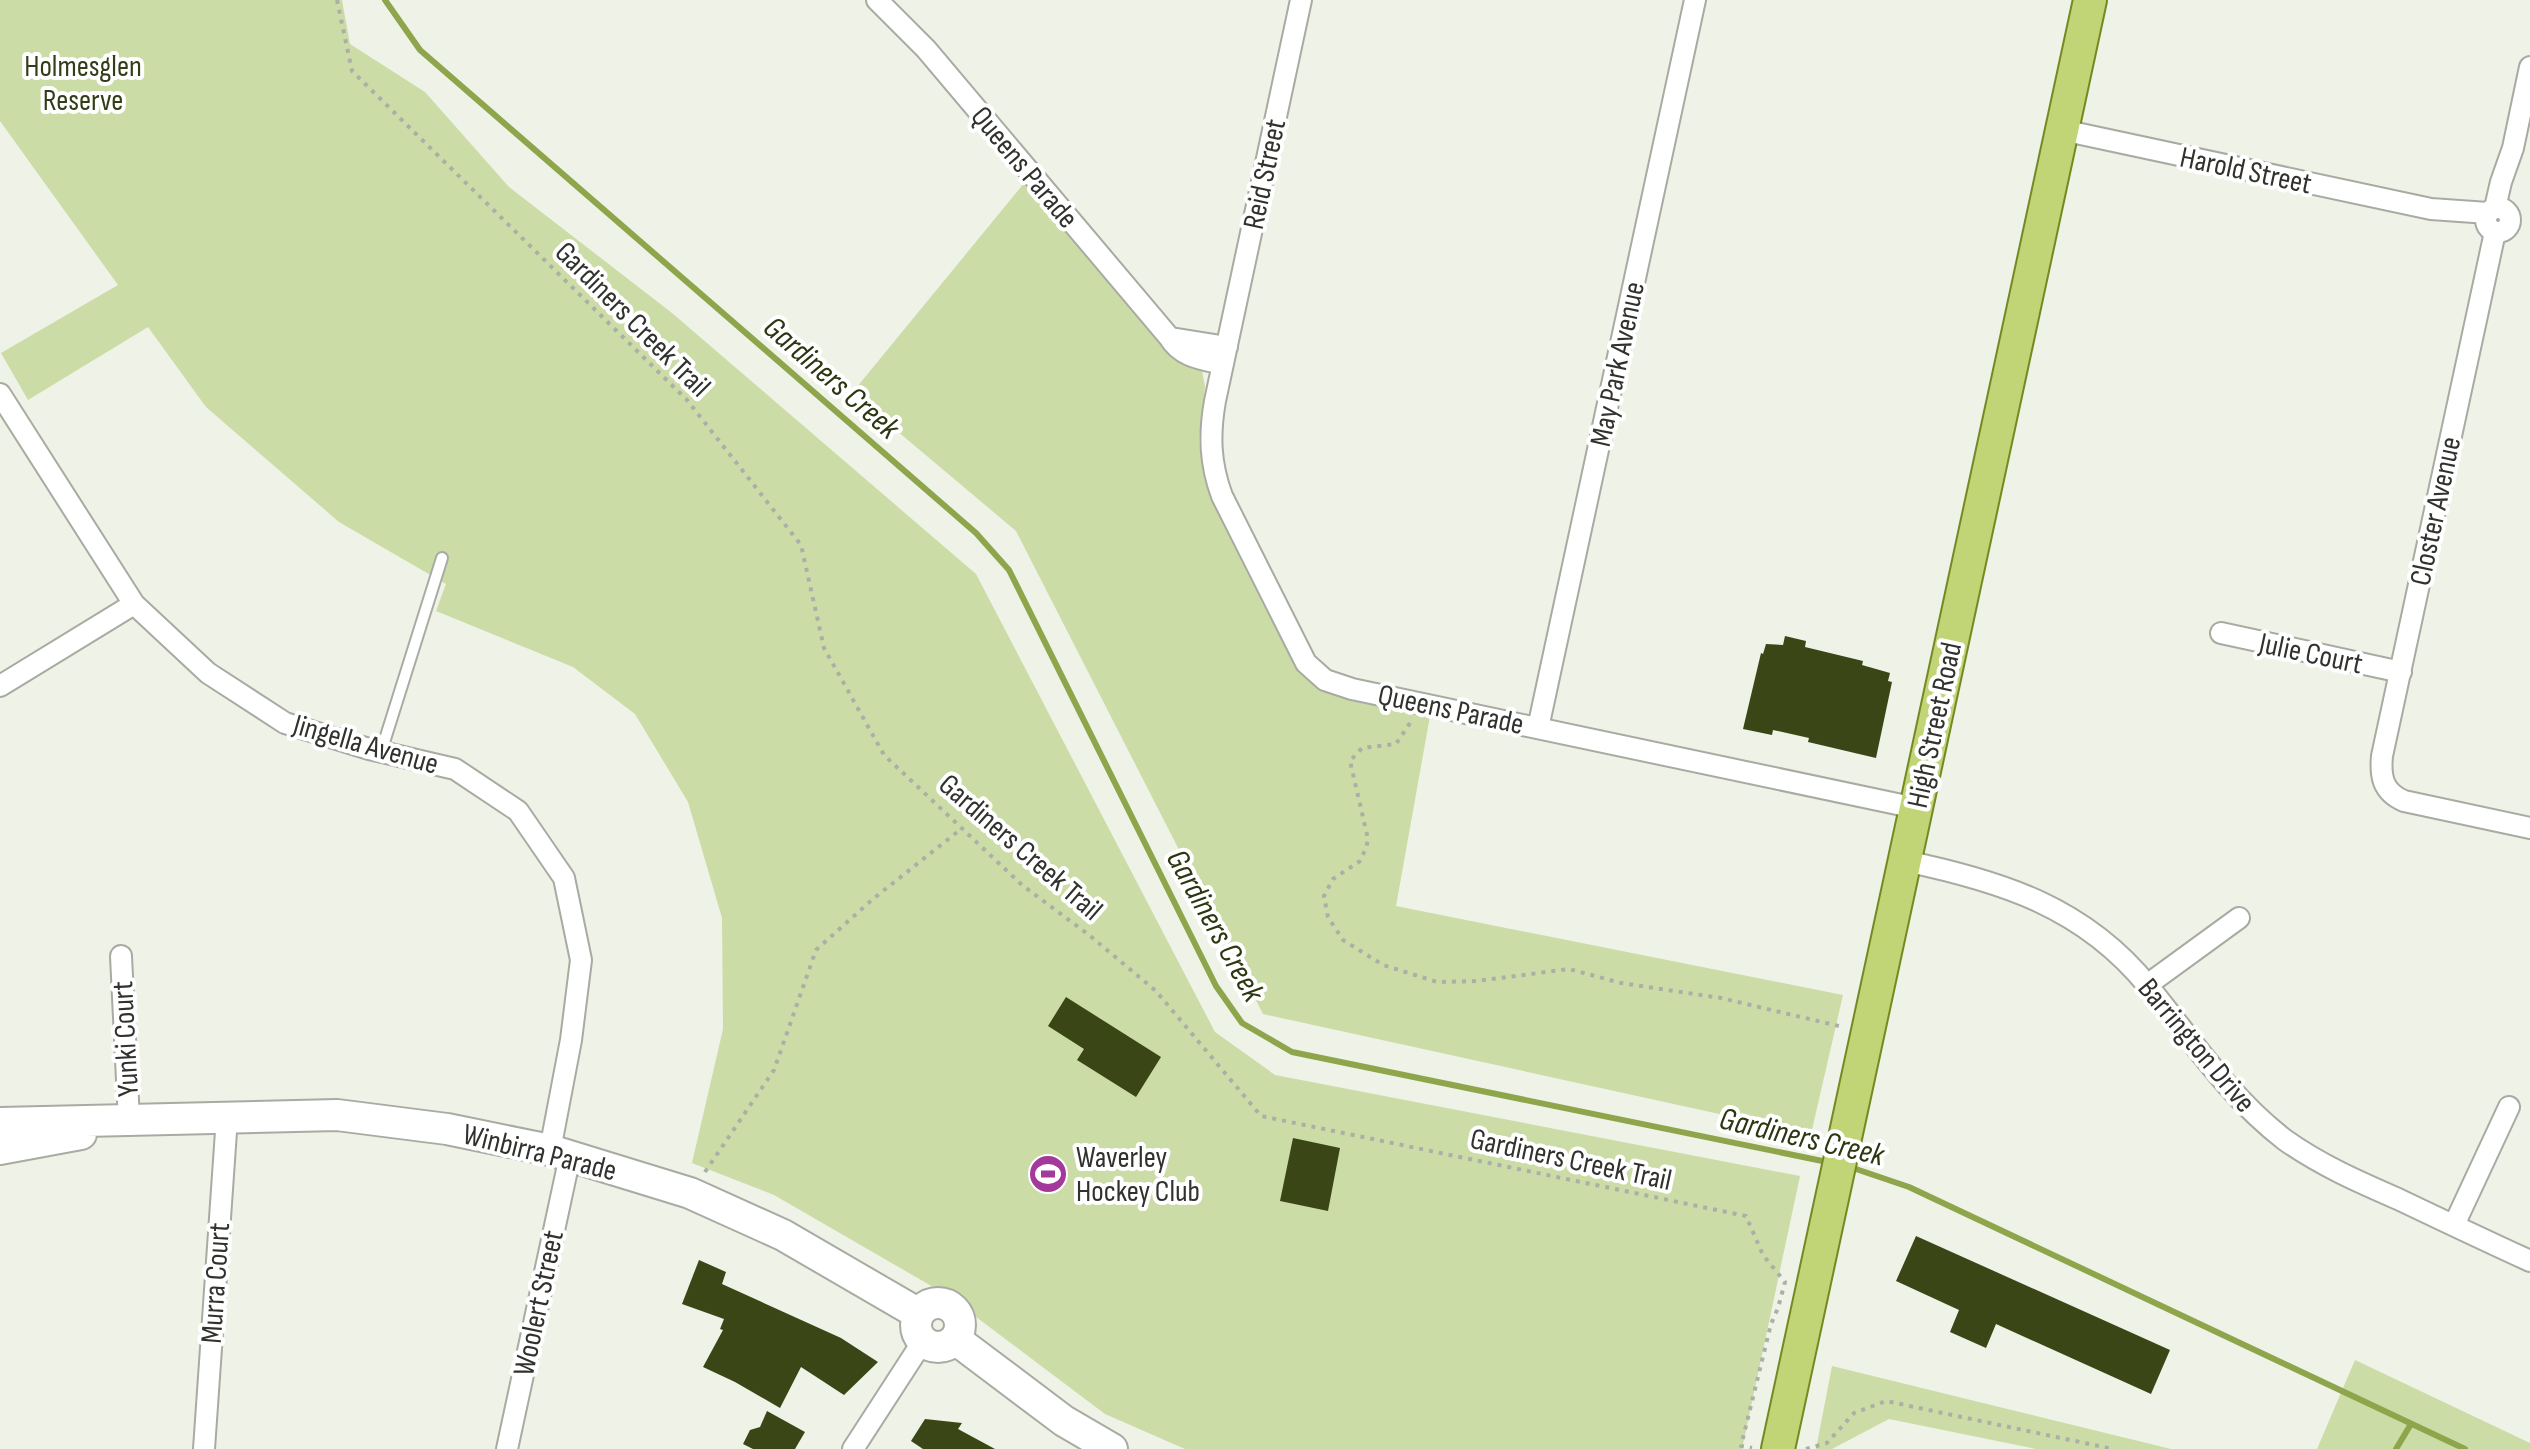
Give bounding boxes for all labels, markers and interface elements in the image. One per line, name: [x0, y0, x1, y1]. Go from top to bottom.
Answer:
park label: Holmesglen Reserve: [24, 49, 142, 119]
street label: Queens Parade: [963, 99, 1086, 236]
street label: Reid Street: [1236, 116, 1294, 233]
street label: Harold Street: [2177, 139, 2315, 202]
street label: Gardiners Creek Trail: [547, 235, 717, 405]
street label: May Park Avenue: [1583, 279, 1653, 450]
water label: Gardiners Creek: [755, 308, 908, 449]
street label: Closter Avenue: [2403, 434, 2469, 589]
street label: Julie Court: [2255, 625, 2366, 682]
street label: High Street Road: [1900, 639, 1970, 811]
street label: Queens Parade: [1375, 677, 1527, 743]
street label: Jingella Avenue: [288, 707, 442, 783]
street label: Gardiners Creek Trail: [931, 767, 1109, 929]
water label: Gardiners Creek: [1157, 843, 1273, 1009]
street label: Barrington Drive: [2130, 971, 2263, 1120]
street label: Yunki Court: [105, 980, 147, 1098]
water label: Gardiners Creek: [1716, 1100, 1889, 1176]
street label: Winbirra Parade: [459, 1116, 620, 1189]
street label: Gardiners Creek Trail: [1467, 1121, 1675, 1199]
place label: Waverley Hockey Club: [1076, 1140, 1200, 1210]
sports icon: Waverley Hockey Club: [1027, 1153, 1069, 1195]
street label: Murra Court: [194, 1222, 238, 1345]
street label: Woolert Street: [506, 1227, 572, 1379]

